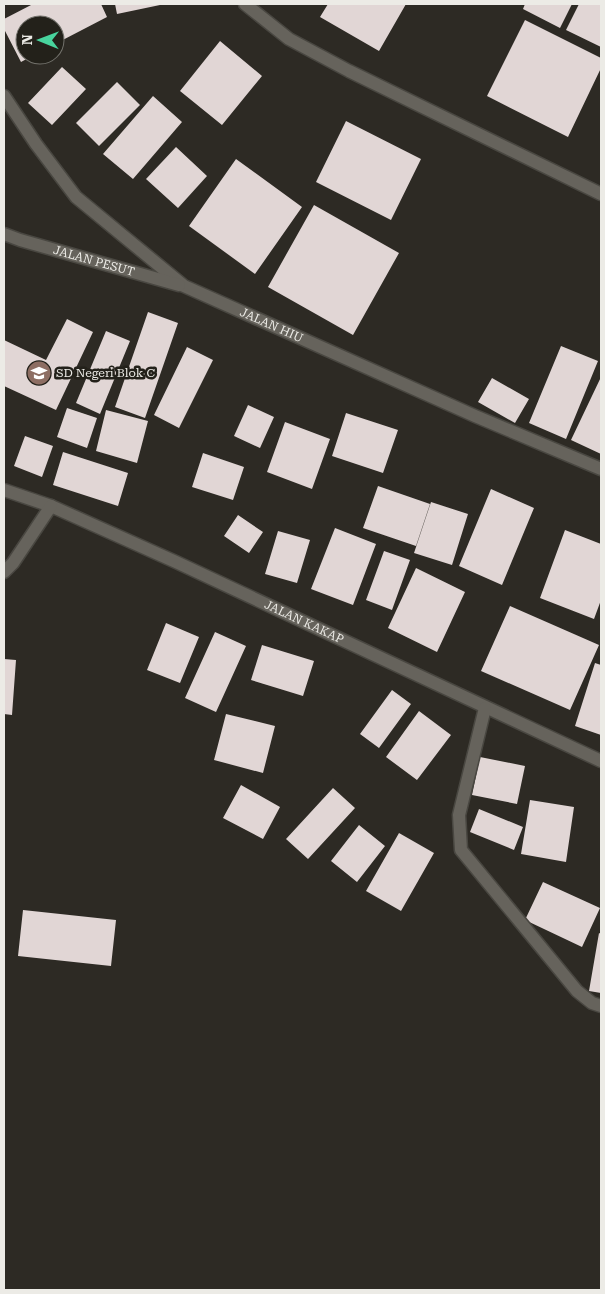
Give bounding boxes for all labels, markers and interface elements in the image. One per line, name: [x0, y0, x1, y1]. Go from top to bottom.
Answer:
north arrow: [15, 15, 65, 65]
text: N: [19, 34, 35, 45]
street label: JALAN PESUT: [52, 243, 136, 279]
street label: JALAN HIU: [238, 305, 306, 345]
school or university icon: SD Negeri Blok C: [26, 360, 52, 386]
place label: SD Negeri Blok C: [56, 366, 155, 380]
street label: JALAN KAKAP: [262, 597, 346, 647]

